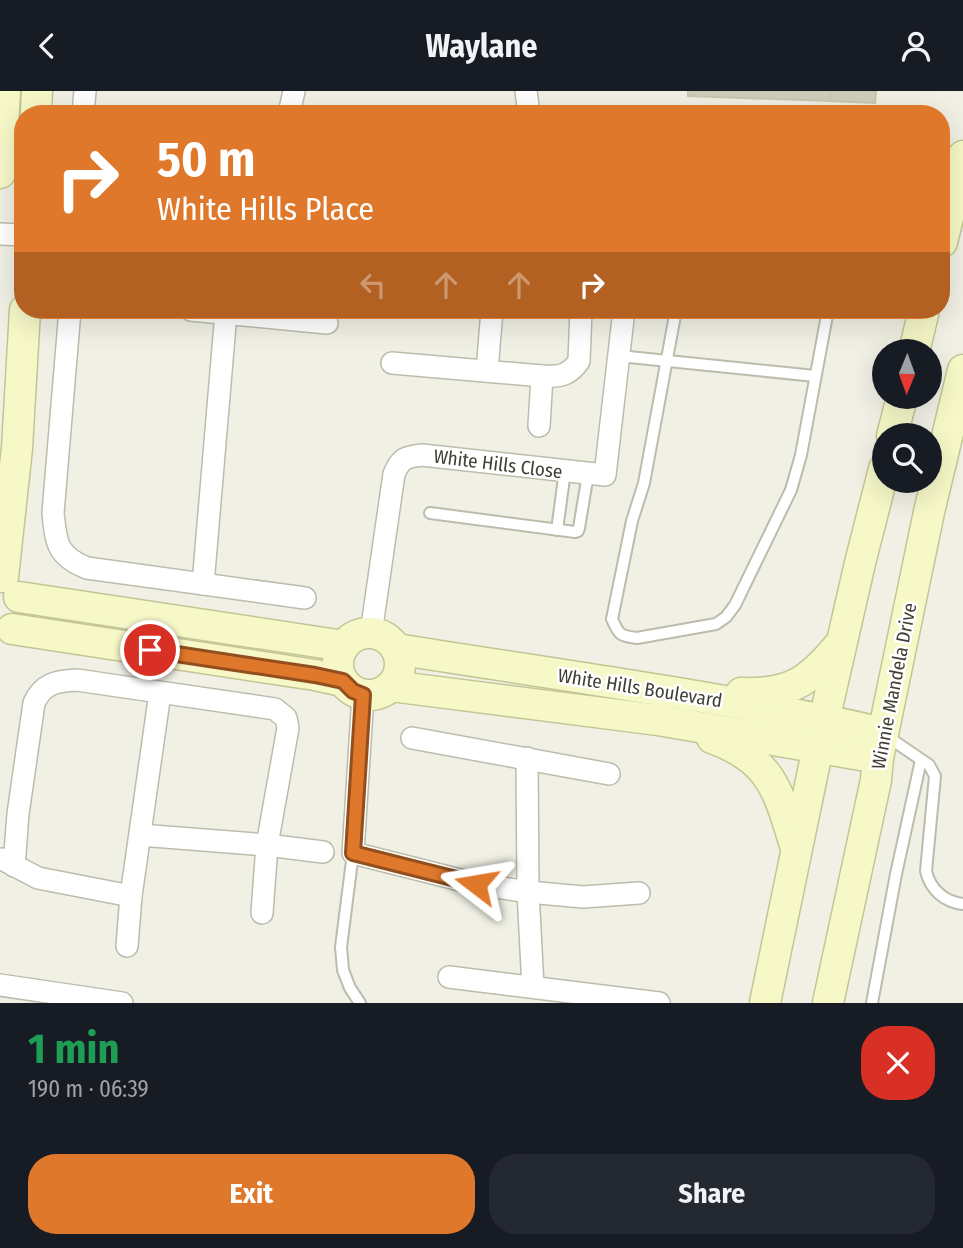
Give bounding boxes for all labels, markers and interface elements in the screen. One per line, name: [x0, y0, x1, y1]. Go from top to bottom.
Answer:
icon: back: [28, 27, 66, 65]
text: Waylane: [426, 27, 537, 65]
icon: person: [897, 27, 935, 65]
text: 50 m: [157, 130, 255, 189]
icon: right: [42, 133, 133, 224]
text: White Hills Place: [157, 190, 374, 228]
icon: left: [354, 266, 392, 304]
icon: ahead: [427, 266, 465, 304]
icon: ahead: [500, 266, 538, 304]
icon: right: [573, 266, 611, 304]
north arrow: [872, 339, 942, 409]
map controls: [872, 339, 942, 493]
button: search: [872, 423, 942, 493]
street label: White Hills Close: [432, 445, 564, 483]
street label: Winnie Mandela Drive: [867, 601, 921, 771]
pin: [120, 620, 180, 680]
icon: arrive: [131, 631, 169, 669]
street label: White Hills Boulevard: [556, 664, 724, 712]
position arrow: [439, 847, 513, 921]
text: 1 min: [28, 1024, 119, 1074]
button: close: [861, 1026, 935, 1100]
text: 190 m · 06:39: [28, 1075, 149, 1103]
button: Exit: [28, 1154, 475, 1234]
button: Share: [489, 1154, 935, 1234]

